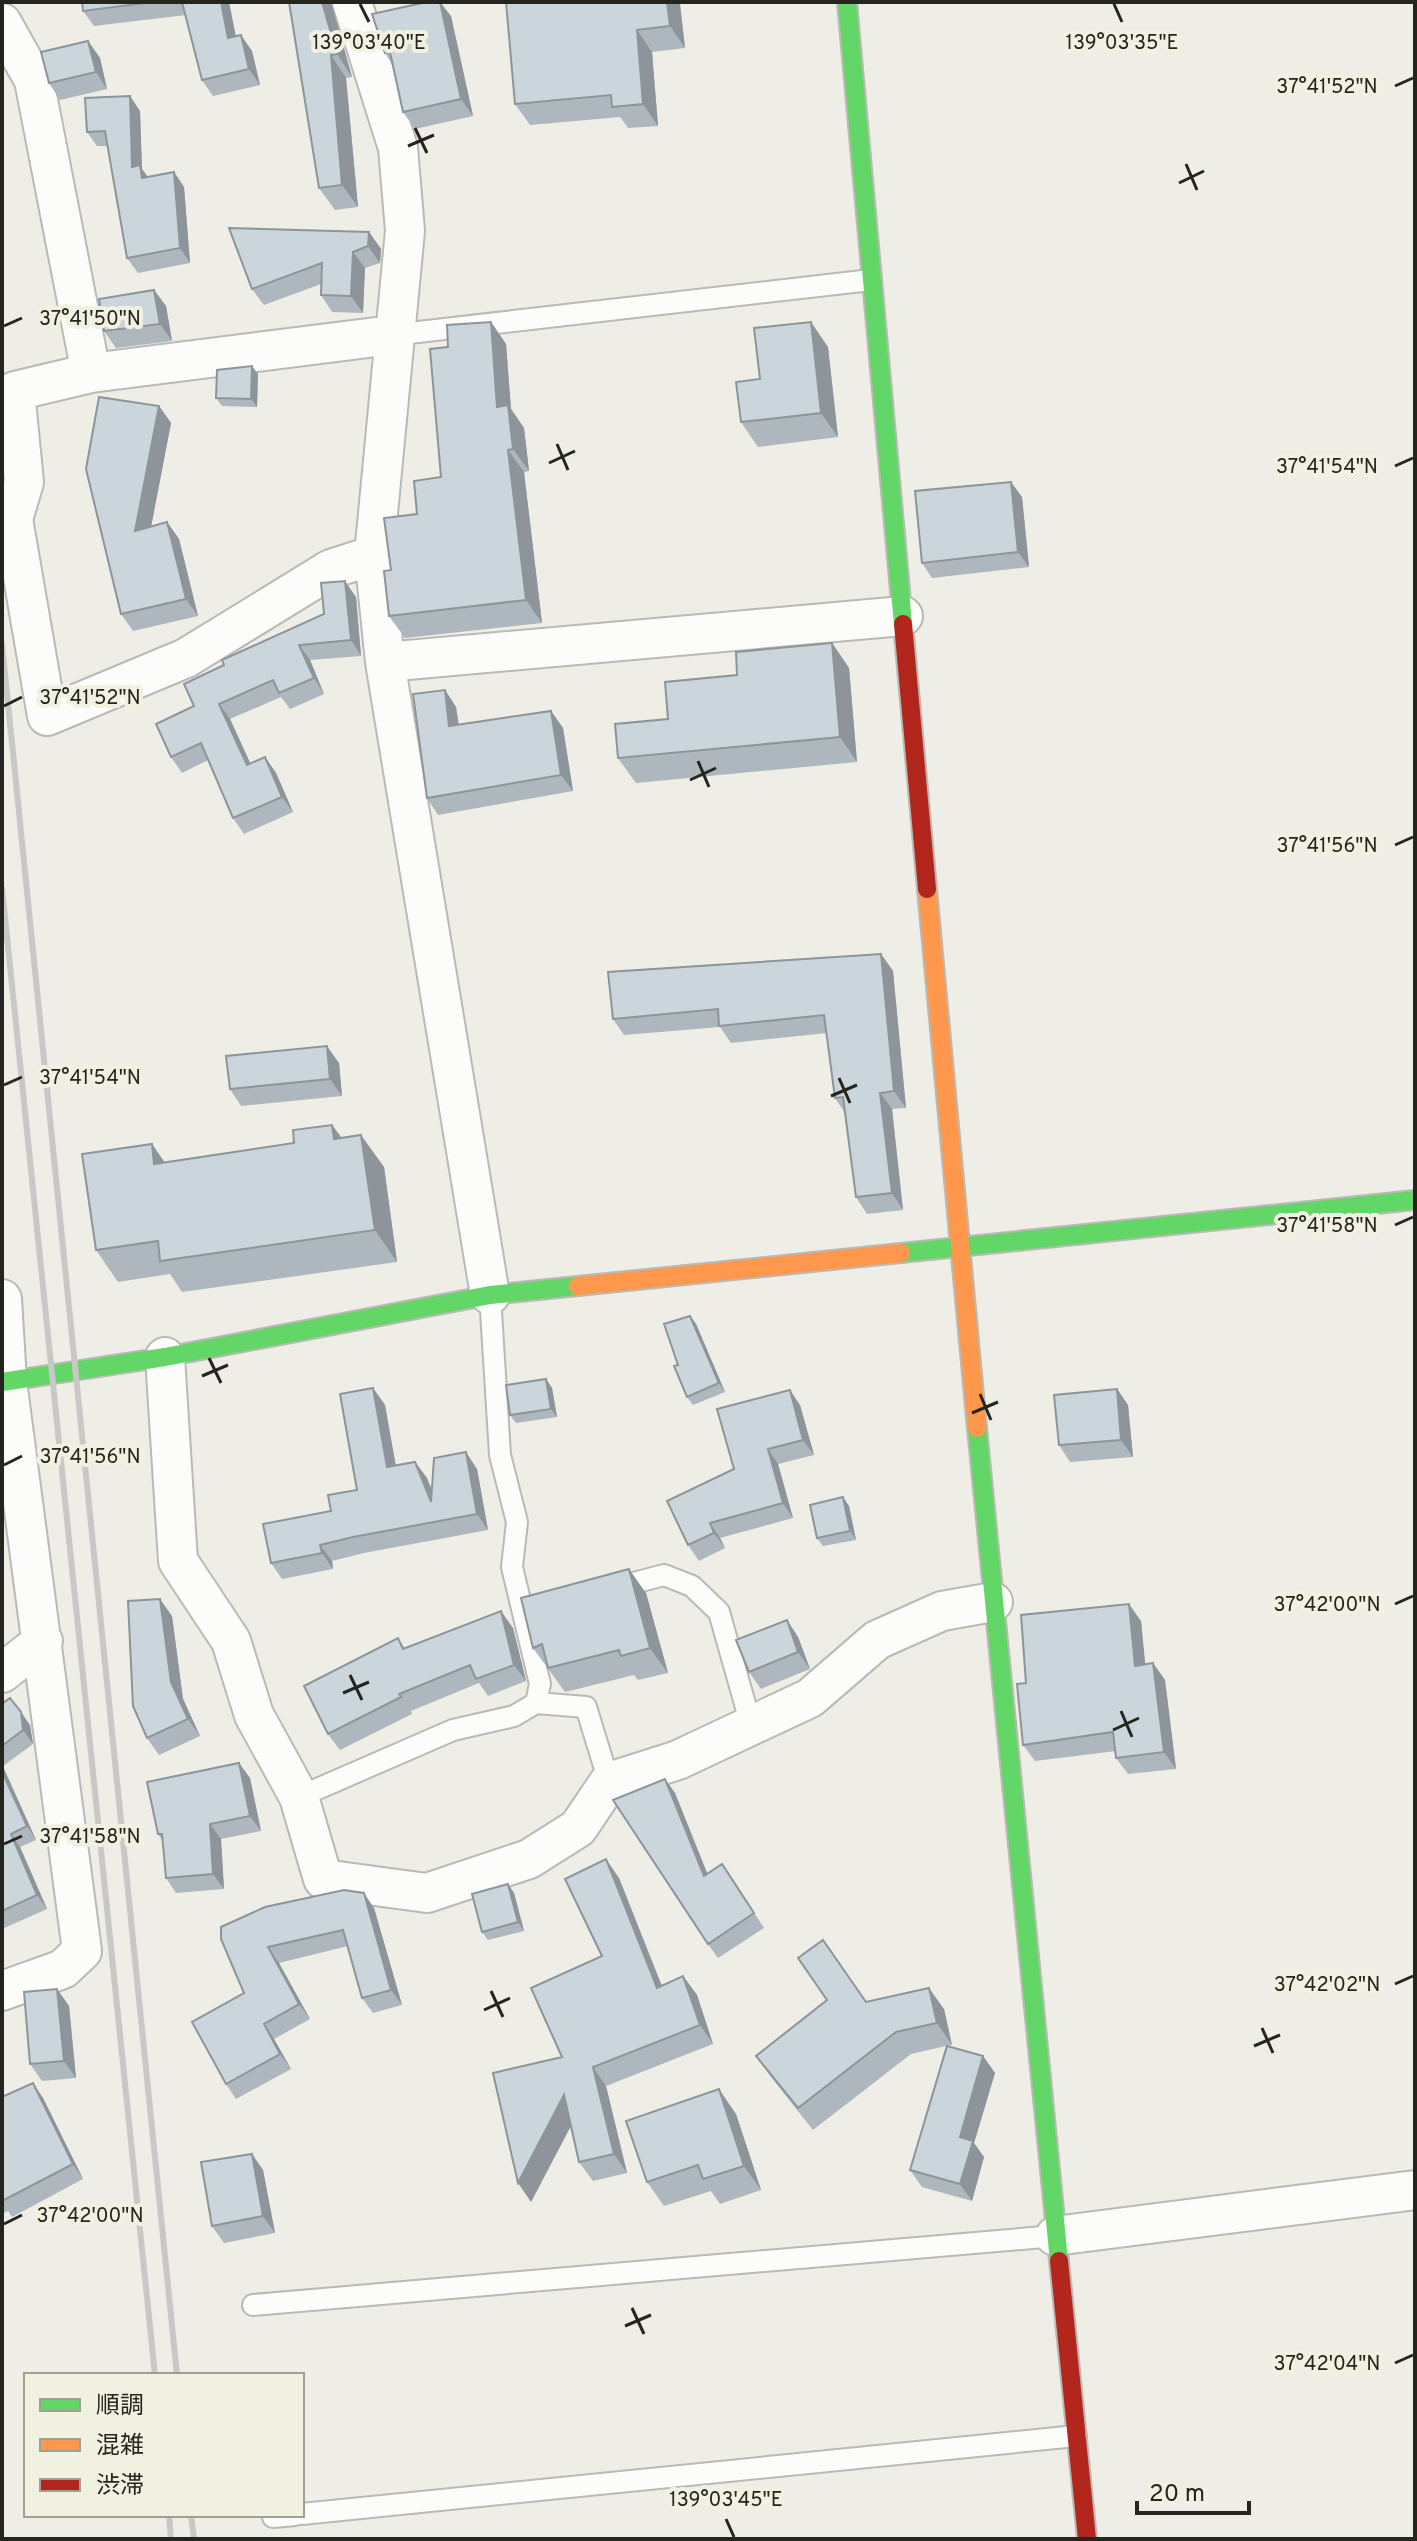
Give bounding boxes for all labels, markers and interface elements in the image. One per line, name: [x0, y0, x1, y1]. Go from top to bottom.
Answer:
text: 139°03'40"E: [312, 31, 426, 57]
text: 139°03'35"E: [1066, 31, 1178, 57]
text: 37°41'52"N: [1276, 75, 1378, 101]
text: 37°41'50"N: [39, 307, 141, 333]
text: 37°41'54"N: [1276, 455, 1378, 481]
text: 37°41'52"N: [39, 686, 141, 712]
text: 37°41'56"N: [1276, 834, 1378, 860]
text: 37°41'54"N: [39, 1066, 141, 1092]
text: 37°41'58"N: [1276, 1214, 1378, 1240]
text: 37°41'56"N: [39, 1445, 141, 1471]
text: 37°42'00"N: [1273, 1593, 1381, 1619]
text: 37°41'58"N: [39, 1825, 141, 1851]
text: 37°42'02"N: [1274, 1973, 1380, 1999]
text: 37°42'00"N: [36, 2204, 144, 2230]
text: 37°42'04"N: [1274, 2352, 1380, 2378]
legend: [24, 2373, 304, 2517]
text: 順調: [96, 2392, 144, 2422]
text: 混雑: [96, 2432, 144, 2462]
scale bar: [1137, 2465, 1249, 2515]
text: 渋滞: [96, 2472, 144, 2502]
text: 20 m: [1149, 2480, 1205, 2510]
text: 139°03'45"E: [669, 2488, 783, 2514]

